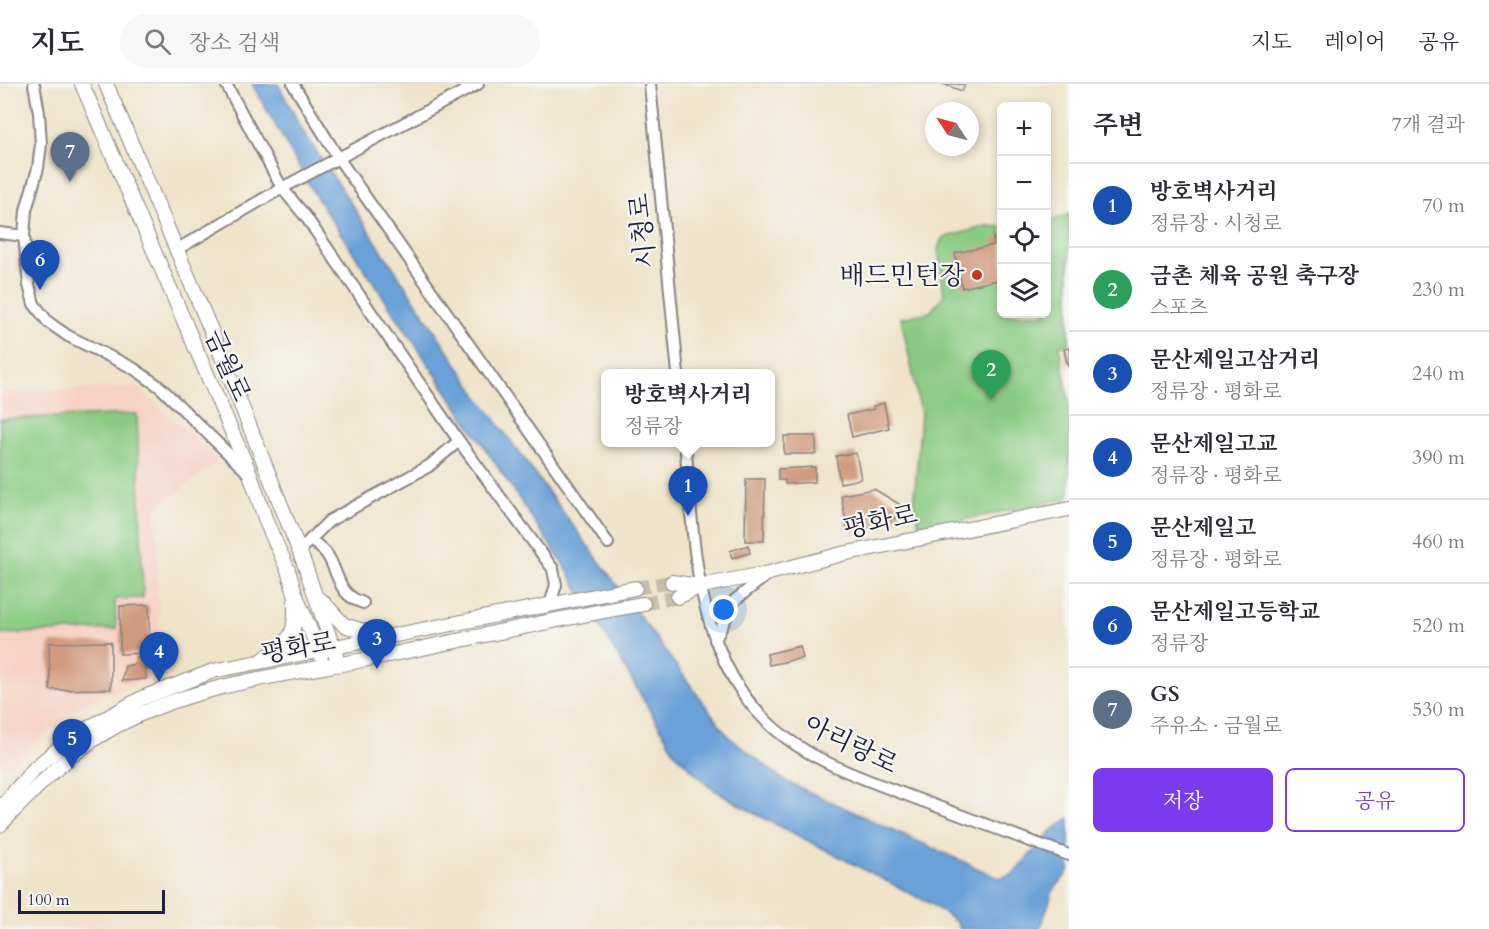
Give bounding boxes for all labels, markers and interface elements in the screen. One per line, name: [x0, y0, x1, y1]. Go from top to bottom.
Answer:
search box: [120, 14, 540, 68]
text: 지도: [30, 24, 84, 62]
icon: search: [141, 25, 174, 58]
text: 장소 검색: [189, 28, 280, 58]
text: 지도: [1251, 28, 1292, 57]
text: 레이어: [1325, 28, 1385, 57]
text: 공유: [1418, 28, 1459, 57]
north arrow: [925, 102, 979, 156]
map controls: [997, 102, 1051, 318]
button: +: [997, 102, 1051, 156]
text: 주변: [1093, 108, 1143, 143]
text: 7개 결과: [1391, 111, 1465, 138]
pin: 7: [50, 132, 90, 182]
button: −: [997, 156, 1051, 210]
text: 방호벽사거리: [1150, 177, 1278, 207]
street label: 시청로: [621, 192, 664, 270]
text: 1: [1107, 192, 1118, 219]
text: 70 m: [1422, 192, 1465, 219]
button: locate: [997, 210, 1051, 264]
text: 정류장 · 시청로: [1150, 210, 1282, 237]
pin: 6: [20, 240, 60, 290]
place label: 배드민턴장: [839, 258, 965, 293]
text: 금촌 체육 공원 축구장: [1150, 261, 1359, 291]
button: layers: [997, 264, 1051, 318]
marker: 배드민턴장: [970, 268, 984, 282]
text: 2: [1107, 276, 1118, 303]
text: 230 m: [1412, 276, 1465, 303]
text: 스포츠: [1150, 294, 1208, 321]
street label: 금월로: [196, 324, 259, 407]
text: 문산제일고삼거리: [1150, 345, 1320, 375]
pin: 2: [972, 350, 1010, 400]
text: 3: [1107, 360, 1118, 387]
text: 240 m: [1412, 360, 1465, 387]
popup: [601, 369, 775, 447]
text: 정류장 · 평화로: [1150, 378, 1282, 405]
text: 방호벽사거리: [624, 380, 752, 410]
text: 정류장: [624, 413, 682, 440]
text: 문산제일고교: [1150, 429, 1278, 459]
text: 4: [1107, 444, 1118, 471]
text: 390 m: [1412, 444, 1465, 471]
text: 정류장 · 평화로: [1150, 462, 1282, 489]
pin: 1: [668, 466, 708, 516]
street label: 평화로: [840, 497, 921, 546]
text: 문산제일고: [1150, 513, 1256, 543]
text: 5: [1107, 528, 1118, 555]
text: 460 m: [1412, 528, 1465, 555]
text: 정류장 · 평화로: [1150, 546, 1282, 573]
your location: [709, 595, 738, 624]
text: 문산제일고등학교: [1150, 597, 1320, 627]
text: 6: [1107, 612, 1118, 639]
text: 520 m: [1412, 612, 1465, 639]
pin: 3: [358, 620, 397, 669]
street label: 평화로: [258, 624, 338, 671]
text: 정류장: [1150, 630, 1208, 657]
pin: 4: [140, 632, 178, 682]
text: GS: [1150, 679, 1180, 709]
text: 7: [1107, 696, 1118, 723]
text: 530 m: [1412, 696, 1465, 723]
street label: 아리랑로: [798, 707, 904, 782]
text: 주유소 · 금월로: [1150, 712, 1282, 739]
pin: 5: [52, 720, 92, 769]
button: 저장: [1093, 768, 1273, 832]
button: 공유: [1285, 768, 1465, 832]
scale bar: [18, 887, 165, 914]
text: 100 m: [27, 889, 69, 911]

